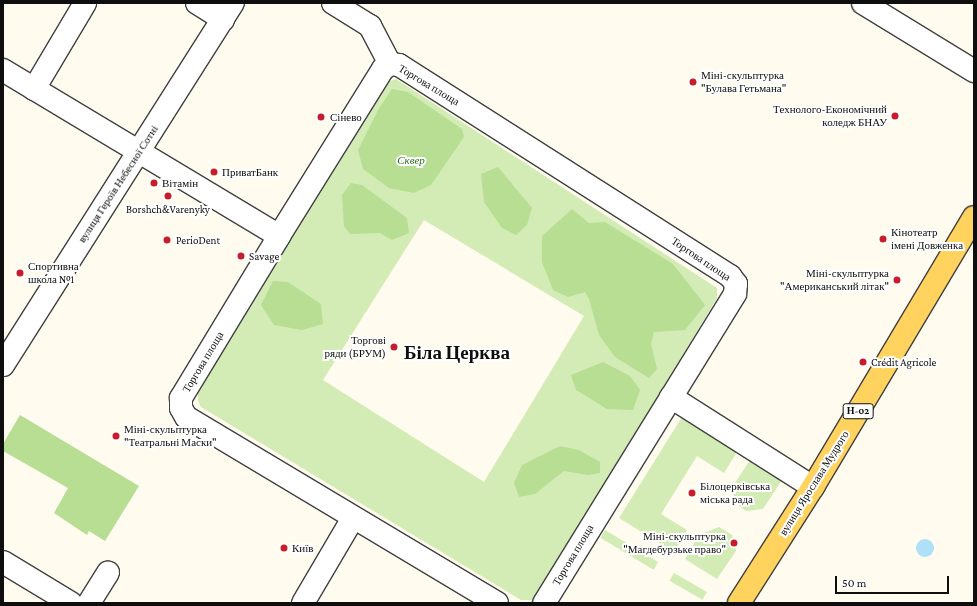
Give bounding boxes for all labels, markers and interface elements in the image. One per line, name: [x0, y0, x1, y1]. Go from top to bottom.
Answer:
street label: Торгова площа: [396, 62, 462, 108]
place label: Міні-скульптурка "Булава Гетьмана": [701, 69, 786, 95]
marker: Міні-скульптурка "Булава Гетьмана": [688, 77, 698, 87]
place label: Технолого-Економічний коледж БНАУ: [773, 103, 887, 129]
place label: Сінево: [330, 110, 362, 124]
marker: Сінево: [315, 111, 327, 123]
marker: Технолого-Економічний коледж БНАУ: [890, 111, 900, 121]
street label: вулиця Героїв Небесної Сотні: [75, 123, 161, 245]
park label: Сквер: [397, 153, 425, 167]
place label: ПриватБанк: [222, 165, 278, 179]
marker: ПриватБанк: [209, 167, 219, 177]
place label: Вітамін: [162, 176, 198, 190]
marker: Вітамін: [149, 178, 159, 188]
marker: Borshch&Varenyky: [163, 191, 173, 201]
place label: Borshch&Varenyky: [126, 202, 210, 216]
place label: Кінотеатр імені Довженка: [891, 226, 963, 252]
place label: PerioDent: [176, 233, 220, 247]
marker: PerioDent: [161, 234, 173, 246]
street label: Торгова площа: [669, 234, 733, 284]
marker: Кінотеатр імені Довженка: [878, 234, 888, 244]
place label: Savage: [249, 249, 279, 263]
marker: Savage: [236, 251, 246, 261]
place label: Спортивна школа №1: [28, 260, 79, 286]
place label: Міні-скульптурка "Американський літак": [780, 267, 889, 293]
marker: Спортивна школа №1: [15, 268, 25, 278]
marker: Міні-скульптурка "Американський літак": [892, 275, 902, 285]
street label: Торгова площа: [180, 329, 226, 395]
place label: Торгові ряди (БРУМ): [324, 334, 386, 360]
marker: Торгові ряди (БРУМ): [389, 342, 399, 352]
district label: Біла Церква: [404, 342, 510, 364]
place label: Crédit Agricole: [871, 355, 936, 369]
marker: Crédit Agricole: [858, 357, 868, 367]
road number: Н-02: [842, 403, 874, 419]
place label: Міні-скульптурка "Театральні Маски": [124, 423, 217, 449]
street label: вулиця Ярослава Мудрого: [776, 428, 852, 538]
marker: Міні-скульптурка "Театральні Маски": [111, 431, 121, 441]
place label: Білоцерківська міська рада: [700, 480, 770, 506]
marker: Білоцерківська міська рада: [687, 488, 697, 498]
street label: Торгова площа: [550, 522, 596, 588]
place label: Міні-скульптурка "Магдебурзьке право": [623, 530, 726, 556]
marker: Міні-скульптурка "Магдебурзьке право": [729, 538, 739, 548]
place label: Київ: [292, 541, 313, 555]
marker: Київ: [279, 543, 289, 553]
scale bar: [837, 568, 951, 594]
text: 50 m: [842, 576, 866, 590]

